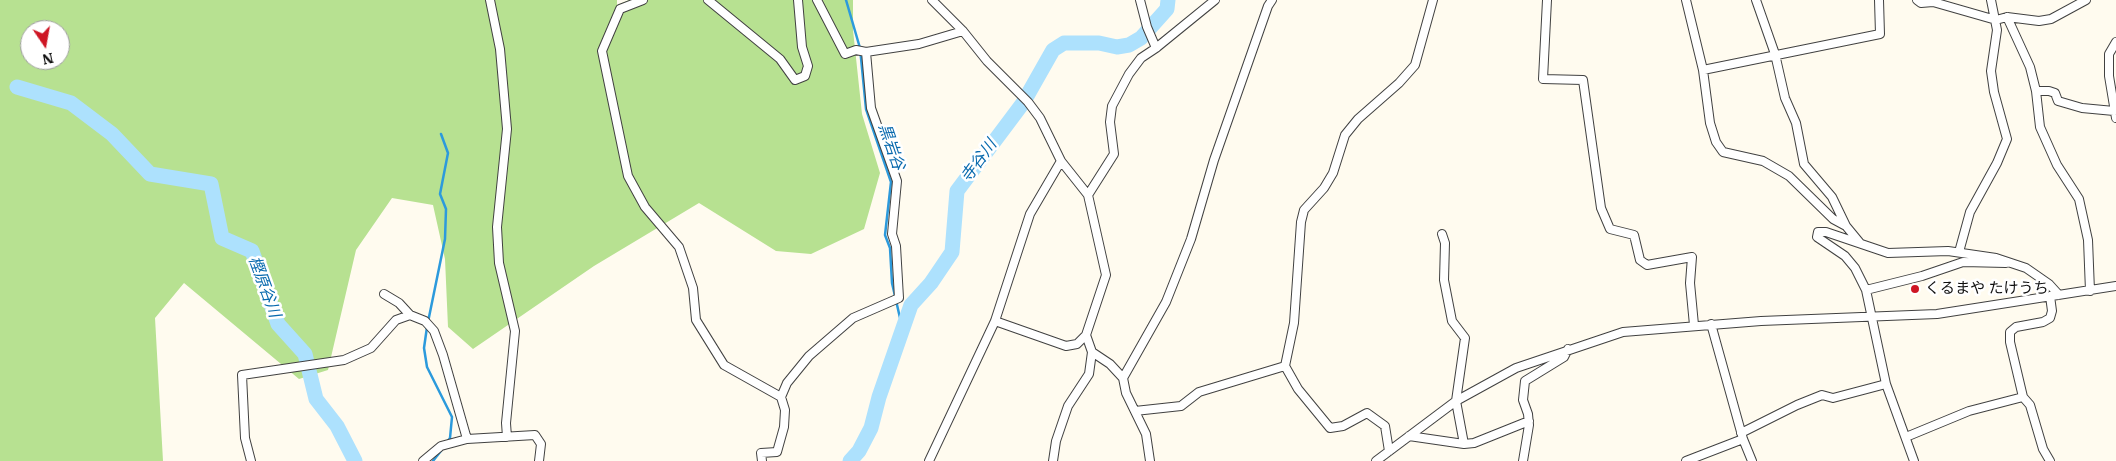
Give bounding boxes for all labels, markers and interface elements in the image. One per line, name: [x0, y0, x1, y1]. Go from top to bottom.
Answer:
north arrow: [20, 20, 70, 70]
text: N: [41, 49, 55, 69]
water label: 黒岩谷: [874, 121, 908, 173]
water label: 寺谷川: [957, 136, 1001, 186]
water label: 樫原谷川: [244, 254, 284, 320]
place label: くるまや たけうち: [1925, 280, 2048, 298]
marker: くるまや たけうち: [1909, 283, 1921, 295]

